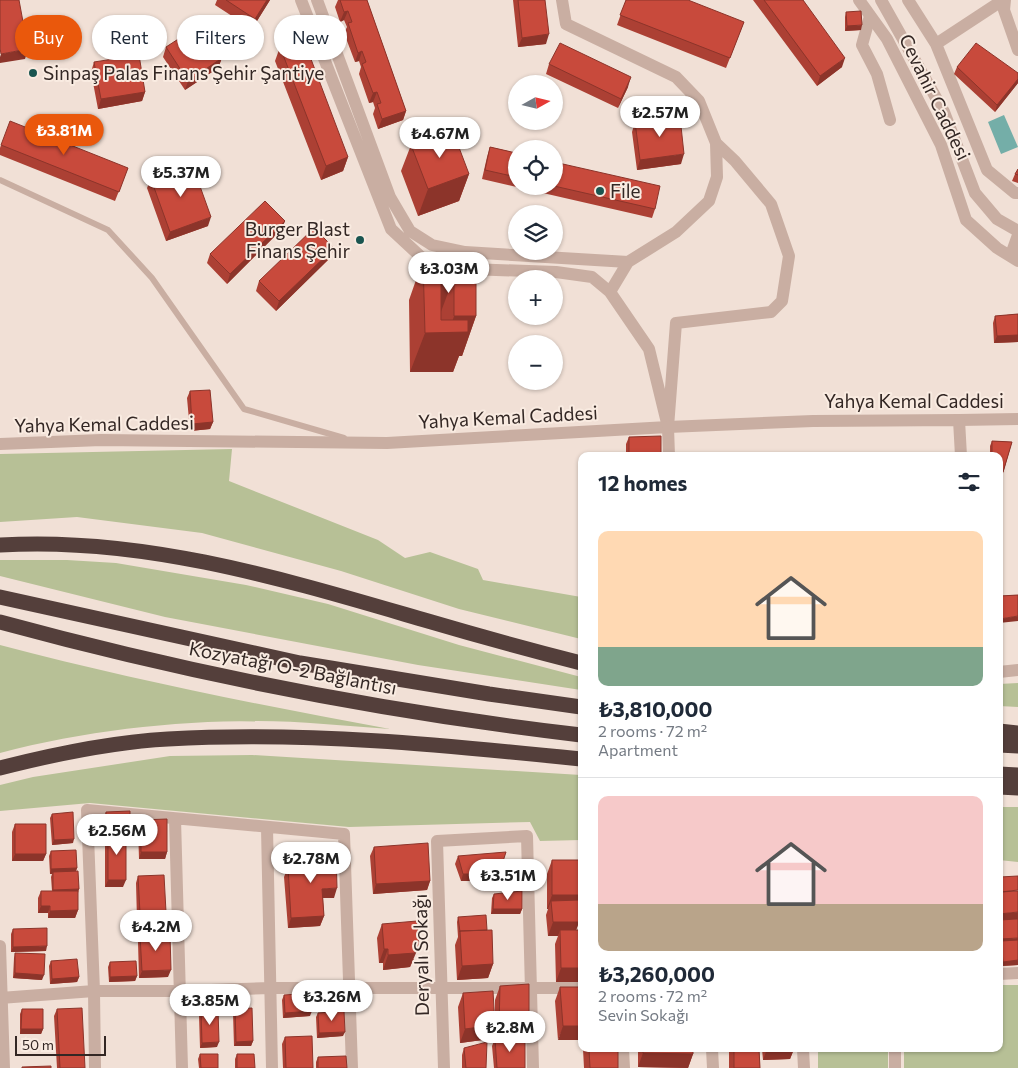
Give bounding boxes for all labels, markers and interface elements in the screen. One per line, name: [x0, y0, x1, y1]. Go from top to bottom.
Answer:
chip: Buy: [15, 15, 82, 60]
chip: Rent: [92, 15, 167, 60]
chip: Filters: [177, 15, 264, 60]
chip: New: [274, 15, 347, 60]
street label: Cevahir Caddesi: [895, 30, 976, 164]
place label: Sinpaş Palas Finans Şehir Şantiye: [43, 61, 324, 84]
marker: Sinpaş Palas Finans Şehir Şantiye: [27, 67, 39, 79]
north arrow: [508, 75, 562, 130]
map controls: [508, 75, 563, 390]
pin: ₺2.57M: [619, 96, 701, 138]
text: ₺2.57M: [631, 102, 689, 121]
pin: ₺3.81M: [23, 114, 105, 156]
pin: ₺4.67M: [399, 116, 481, 159]
text: ₺3.81M: [36, 120, 92, 139]
text: ₺4.67M: [410, 123, 470, 142]
button: locate: [508, 140, 563, 195]
pin: ₺5.37M: [140, 156, 222, 198]
text: ₺5.37M: [152, 162, 210, 181]
place label: File: [610, 179, 641, 202]
marker: File: [594, 185, 606, 197]
button: layers: [508, 205, 563, 260]
place label: Burger Blast Finans Şehir: [245, 217, 350, 262]
marker: Burger Blast Finans Şehir: [354, 234, 366, 246]
pin: ₺3.03M: [408, 252, 490, 294]
text: ₺3.03M: [419, 258, 479, 277]
button: +: [508, 270, 563, 325]
button: −: [508, 335, 563, 390]
street label: Yahya Kemal Caddesi: [824, 389, 1004, 412]
street label: Yahya Kemal Caddesi: [418, 400, 598, 433]
street label: Yahya Kemal Caddesi: [14, 410, 194, 437]
icon: filters: [955, 468, 983, 496]
text: 12 homes: [598, 470, 687, 495]
icon: home: [746, 563, 836, 653]
street label: Kozyatağı O-2 Bağlantısı: [187, 636, 399, 699]
text: ₺3,810,000: [598, 696, 712, 721]
text: 2 rooms · 72 m²: [598, 721, 707, 740]
text: Apartment: [598, 740, 678, 759]
pin: ₺2.56M: [76, 814, 158, 856]
text: ₺2.56M: [88, 820, 146, 839]
icon: home: [746, 829, 836, 919]
pin: ₺2.78M: [270, 842, 352, 884]
text: ₺2.78M: [282, 848, 340, 867]
pin: ₺3.51M: [467, 858, 549, 901]
text: ₺3.51M: [480, 865, 536, 884]
street label: Deryalı Sokağı: [408, 894, 433, 1016]
pin: ₺4.2M: [121, 910, 191, 952]
text: ₺4.2M: [131, 916, 181, 935]
text: ₺3,260,000: [598, 961, 715, 986]
pin: ₺3.26M: [291, 980, 373, 1022]
pin: ₺3.85M: [169, 984, 251, 1026]
text: ₺3.26M: [303, 986, 361, 1005]
text: 2 rooms · 72 m²: [598, 986, 707, 1005]
text: ₺3.85M: [181, 990, 239, 1009]
text: Sevin Sokağı: [598, 1005, 689, 1024]
pin: ₺2.8M: [475, 1010, 545, 1053]
text: ₺2.8M: [485, 1017, 535, 1036]
scale bar: [15, 1033, 106, 1056]
text: 50 m: [22, 1036, 54, 1053]

